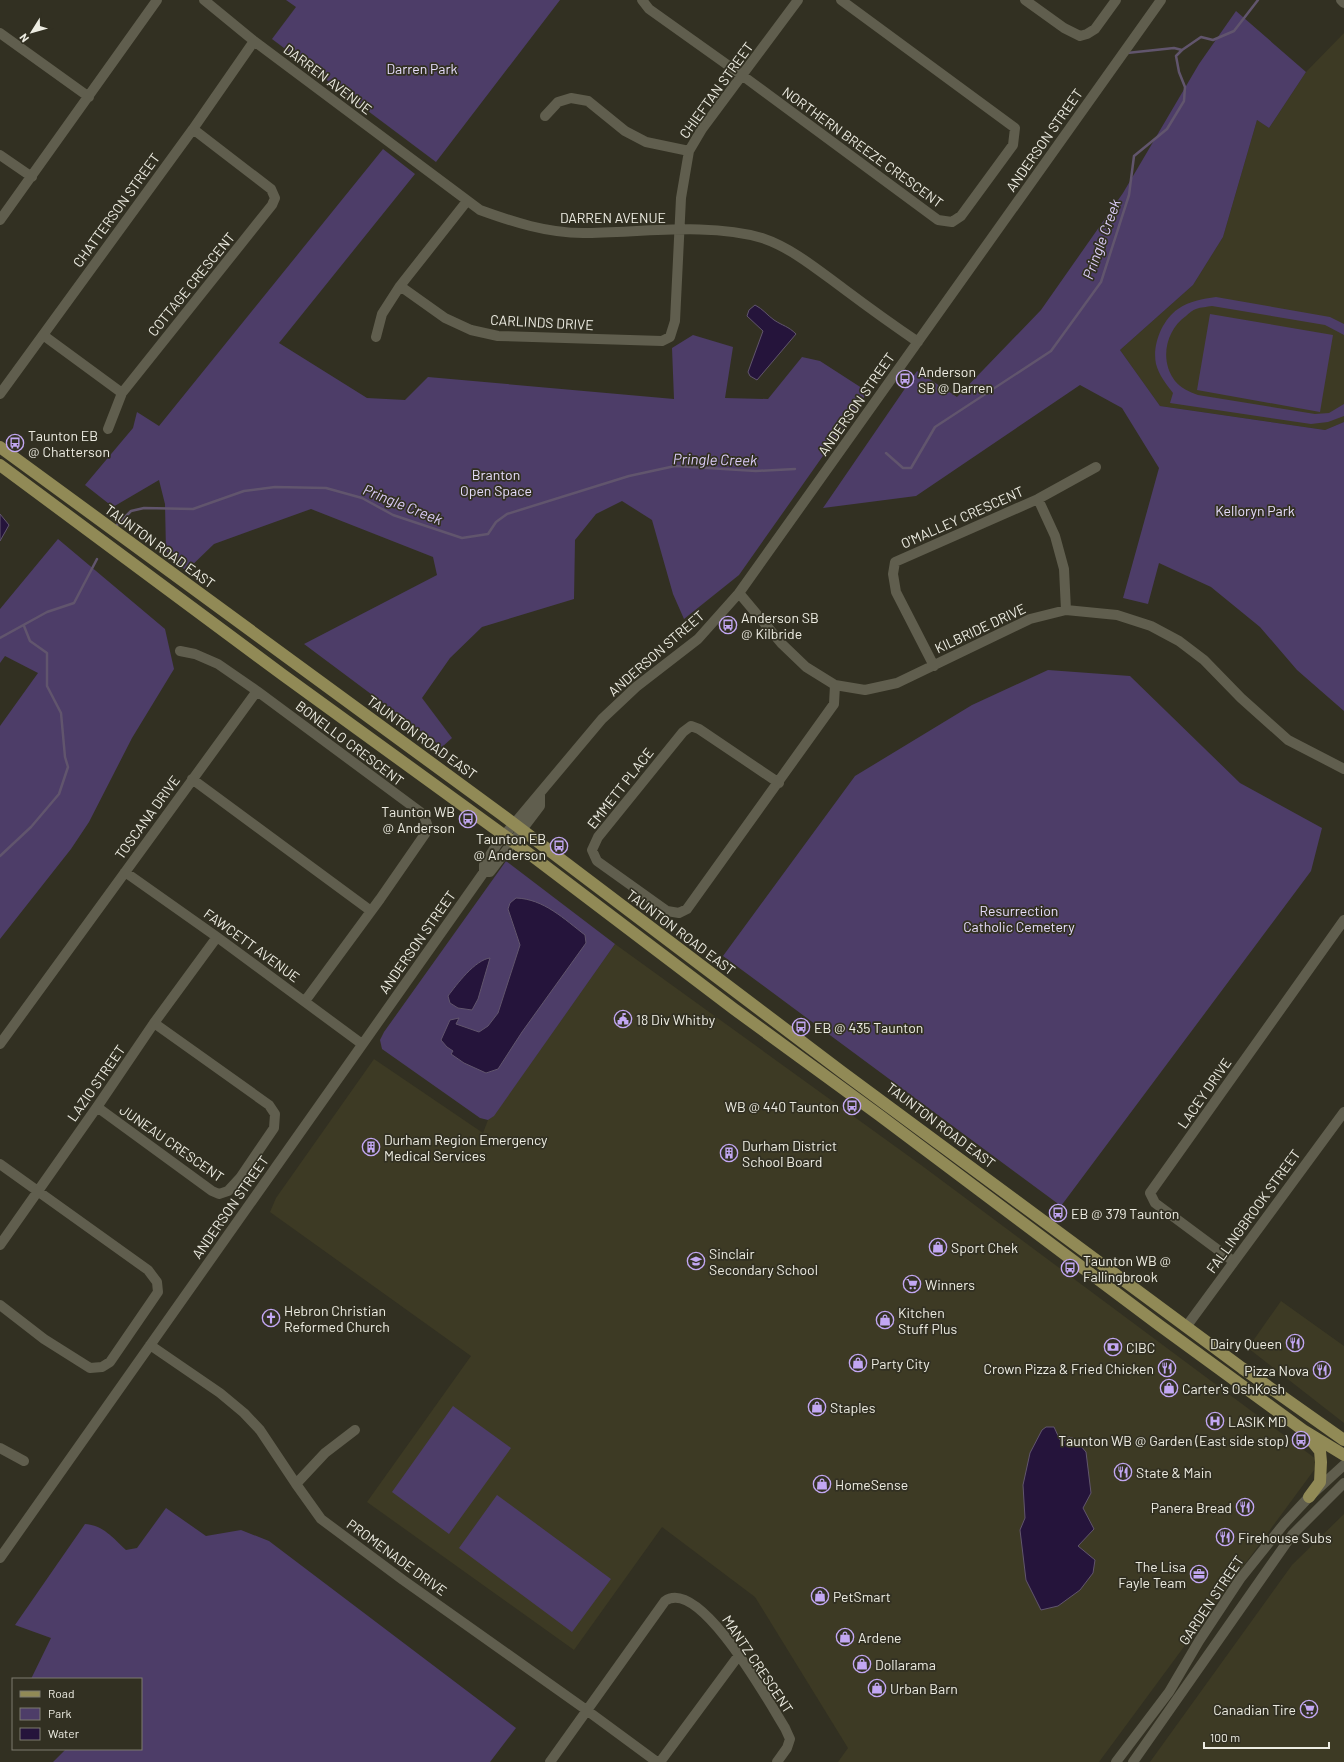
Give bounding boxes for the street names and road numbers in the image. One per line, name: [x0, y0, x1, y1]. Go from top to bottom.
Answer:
street label: CHIEFTAN STREET: [675, 38, 757, 142]
street label: DARREN AVENUE: [281, 40, 375, 118]
street label: NORTHERN BREEZE CRESCENT: [779, 83, 947, 211]
street label: ANDERSON STREET: [1002, 85, 1086, 195]
street label: CHATTERSON STREET: [69, 150, 163, 270]
street label: DARREN AVENUE: [560, 209, 666, 226]
street label: COTTAGE CRESCENT: [144, 229, 238, 339]
street label: CARLINDS DRIVE: [490, 311, 594, 333]
street label: ANDERSON STREET: [814, 349, 898, 459]
street label: O'MALLEY CRESCENT: [898, 482, 1026, 552]
street label: TAUNTON ROAD EAST: [102, 500, 218, 592]
street label: KILBRIDE DRIVE: [932, 600, 1028, 656]
street label: ANDERSON STREET: [604, 607, 708, 699]
street label: TAUNTON ROAD EAST: [364, 691, 480, 783]
street label: BONELLO CRESCENT: [293, 697, 407, 789]
street label: EMMETT PLACE: [583, 744, 657, 832]
street label: TOSCANA DRIVE: [111, 772, 183, 862]
street label: TAUNTON ROAD EAST: [623, 886, 739, 979]
street label: ANDERSON STREET: [375, 887, 459, 997]
street label: FAWCETT AVENUE: [201, 905, 303, 985]
street label: LAZIO STREET: [63, 1041, 129, 1125]
street label: LACEY DRIVE: [1174, 1055, 1234, 1131]
street label: TAUNTON ROAD EAST: [883, 1079, 999, 1172]
street label: JUNEAU CRESCENT: [117, 1101, 227, 1185]
street label: FALLINGBROOK STREET: [1202, 1146, 1304, 1276]
street label: ANDERSON STREET: [188, 1152, 272, 1262]
street label: PROMENADE DRIVE: [344, 1515, 450, 1599]
street label: GARDEN STREET: [1175, 1552, 1247, 1648]
street label: MANTZ CRESCENT: [719, 1612, 797, 1716]

